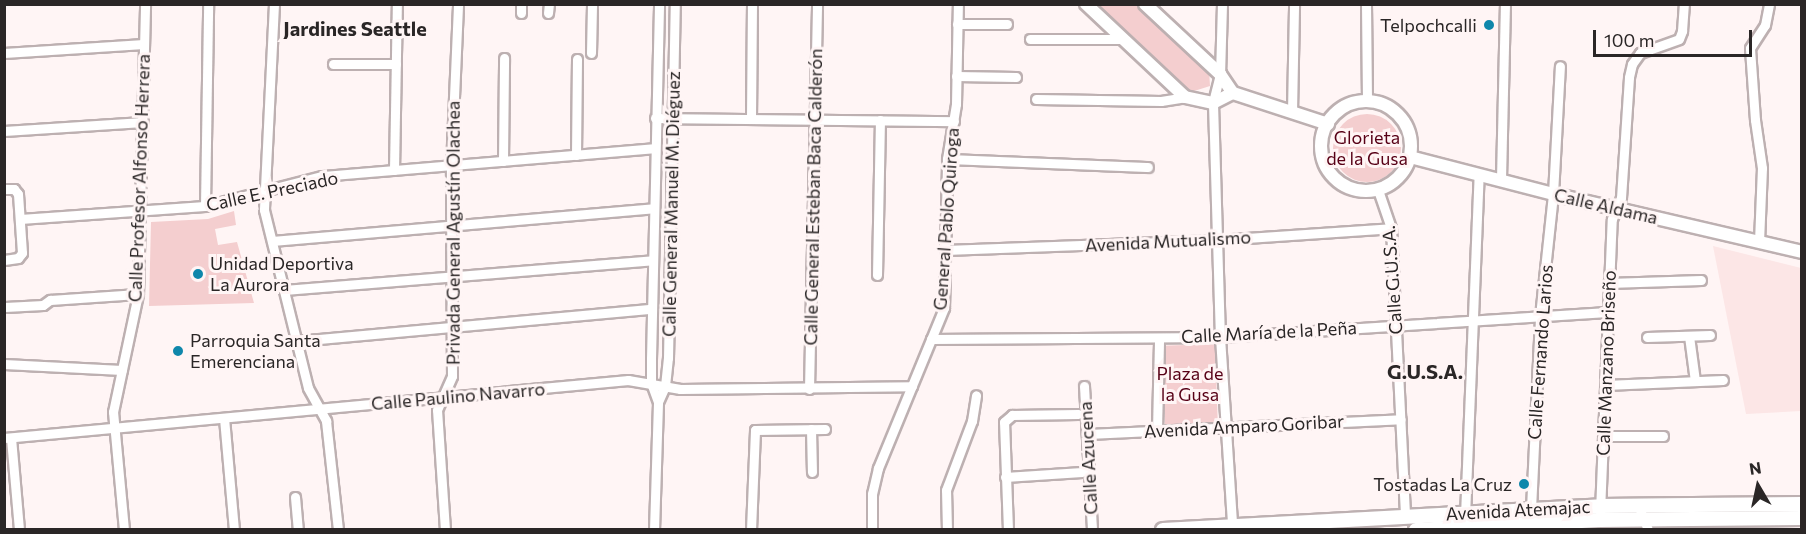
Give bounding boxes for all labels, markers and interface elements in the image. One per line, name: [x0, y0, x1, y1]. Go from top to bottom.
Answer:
place label: Telpochcalli: [1380, 14, 1477, 36]
district label: Jardines Seattle: [283, 16, 427, 40]
marker: Telpochcalli: [1482, 18, 1496, 32]
scale bar: [1596, 18, 1755, 56]
text: 100 m: [1604, 29, 1654, 51]
street label: Calle General Esteban Baca Calderón: [800, 48, 826, 346]
street label: Calle Profesor Alfonso Herrera: [124, 53, 154, 303]
street label: Calle General Manuel M. Diéguez: [658, 71, 684, 337]
street label: Privada General Agustín Olachea: [442, 101, 464, 365]
street label: General Pablo Quiroga: [929, 127, 963, 311]
park label: Glorieta de la Gusa: [1326, 127, 1408, 170]
street label: Calle E. Preciado: [204, 167, 340, 215]
street label: Calle Aldama: [1552, 184, 1660, 228]
street label: Calle G.U.S.A.: [1377, 225, 1407, 335]
street label: Avenida Mutualismo: [1084, 226, 1252, 256]
place label: Unidad Deportiva La Aurora: [210, 253, 354, 296]
street label: Calle Fernando Larios: [1523, 264, 1557, 440]
marker: Unidad Deportiva La Aurora: [191, 267, 205, 281]
street label: Calle Manzano Briseño: [1592, 270, 1620, 456]
street label: Calle María de la Peña: [1181, 317, 1357, 347]
place label: Parroquia Santa Emerenciana: [190, 330, 321, 372]
marker: Parroquia Santa Emerenciana: [171, 344, 185, 358]
district label: G.U.S.A.: [1387, 359, 1463, 383]
park label: Plaza de la Gusa: [1157, 363, 1223, 406]
street label: Calle Paulino Navarro: [370, 378, 546, 414]
street label: Calle Azucena: [1074, 401, 1102, 515]
street label: Avenida Amparo Goribar: [1143, 410, 1345, 442]
north arrow: [1728, 456, 1788, 516]
text: N: [1748, 457, 1763, 478]
place label: Tostadas La Cruz: [1373, 473, 1512, 495]
marker: Tostadas La Cruz: [1517, 477, 1531, 491]
street label: Avenida Atemajac: [1445, 495, 1591, 525]

